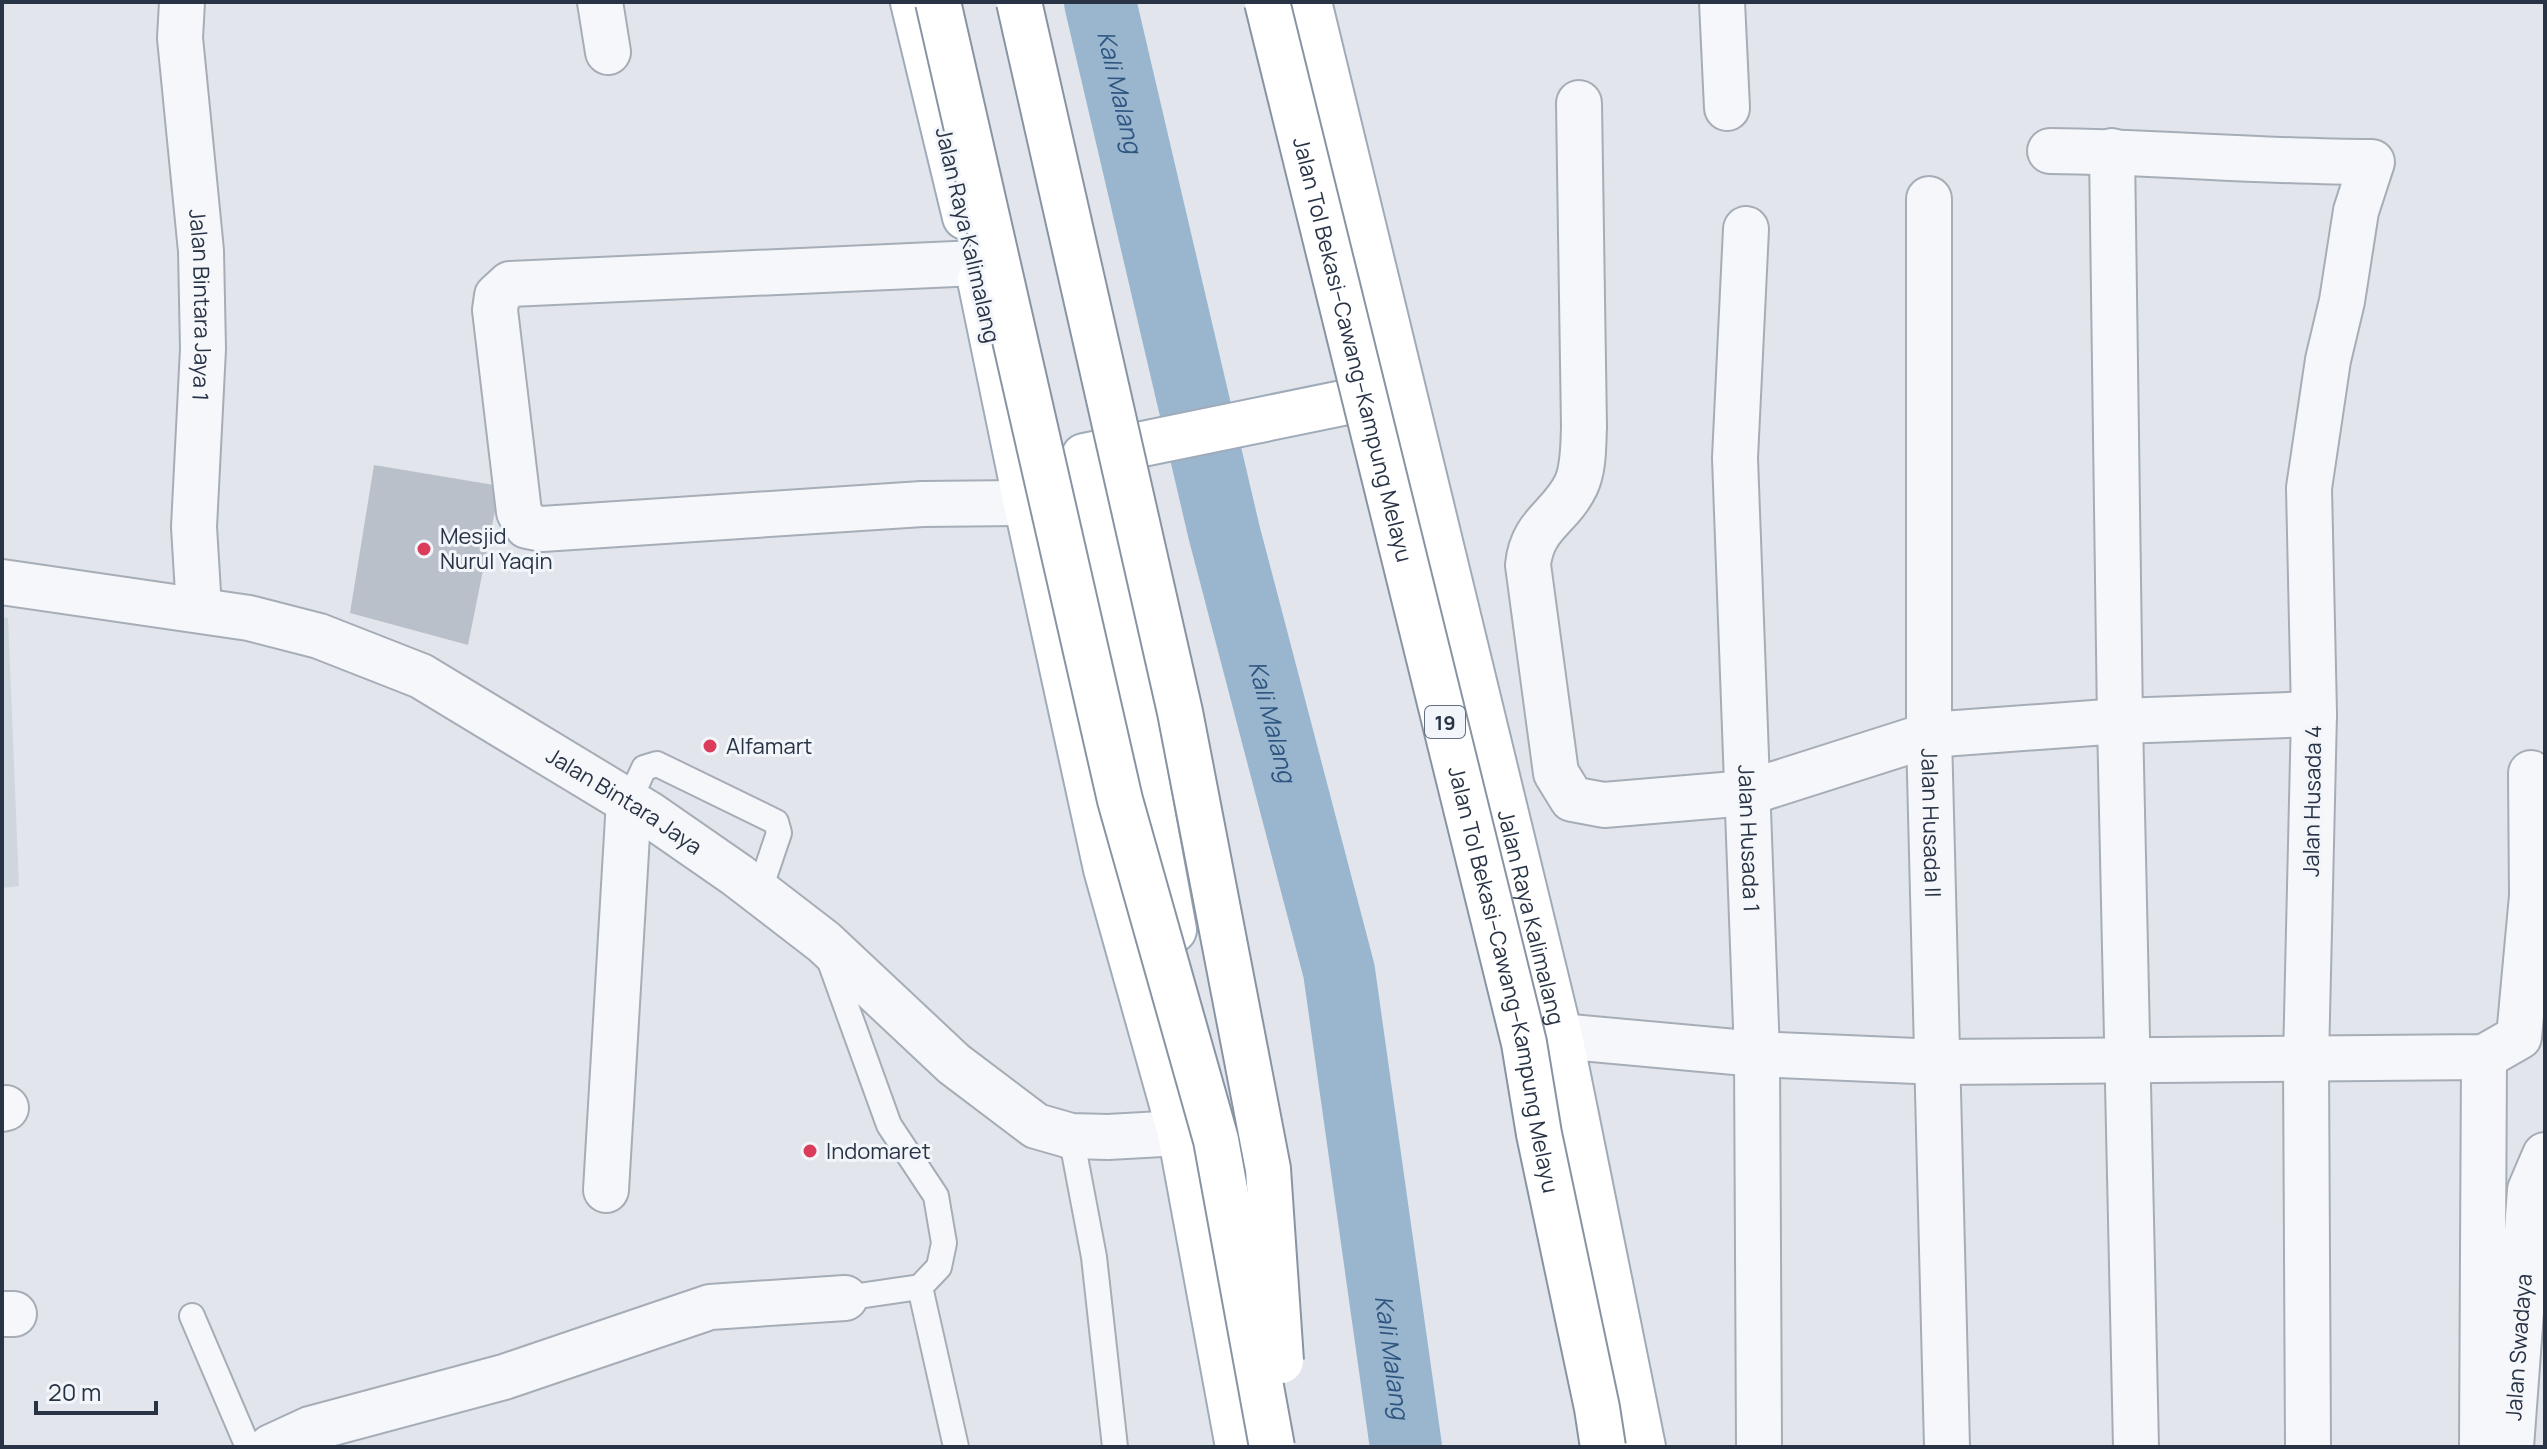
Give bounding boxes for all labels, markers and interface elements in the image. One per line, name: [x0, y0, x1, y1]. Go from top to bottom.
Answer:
water label: Kali Malang: [1091, 27, 1152, 158]
street label: Jalan Raya Kalimalang: [929, 124, 1007, 346]
street label: Jalan Tol Bekasi–Cawang–Kampung Melayu: [1286, 134, 1420, 565]
street label: Jalan Bintara Jaya 1: [182, 207, 218, 402]
place label: Mesjid Nurul Yaqin: [440, 521, 553, 576]
marker: Mesjid Nurul Yaqin: [415, 540, 433, 558]
water label: Kali Malang: [1242, 657, 1306, 787]
road number: 19: [1425, 706, 1465, 738]
street label: Jalan Husada 4: [2296, 725, 2328, 877]
place label: Alfamart: [726, 731, 813, 761]
marker: Alfamart: [701, 737, 719, 755]
street label: Jalan Bintara Jaya: [541, 740, 708, 861]
street label: Jalan Husada II: [1914, 748, 1948, 898]
street label: Jalan Tol Bekasi–Cawang–Kampung Melayu: [1441, 763, 1566, 1196]
street label: Jalan Husada 1: [1731, 764, 1767, 913]
street label: Jalan Raya Kalimalang: [1491, 807, 1572, 1028]
place label: Indomaret: [826, 1136, 931, 1166]
marker: Indomaret: [801, 1142, 819, 1160]
street label: Jalan Swadaya: [2498, 1273, 2539, 1422]
water label: Kali Malang: [1368, 1293, 1419, 1423]
scale bar: [36, 1365, 156, 1415]
text: 20 m: [48, 1375, 101, 1408]

